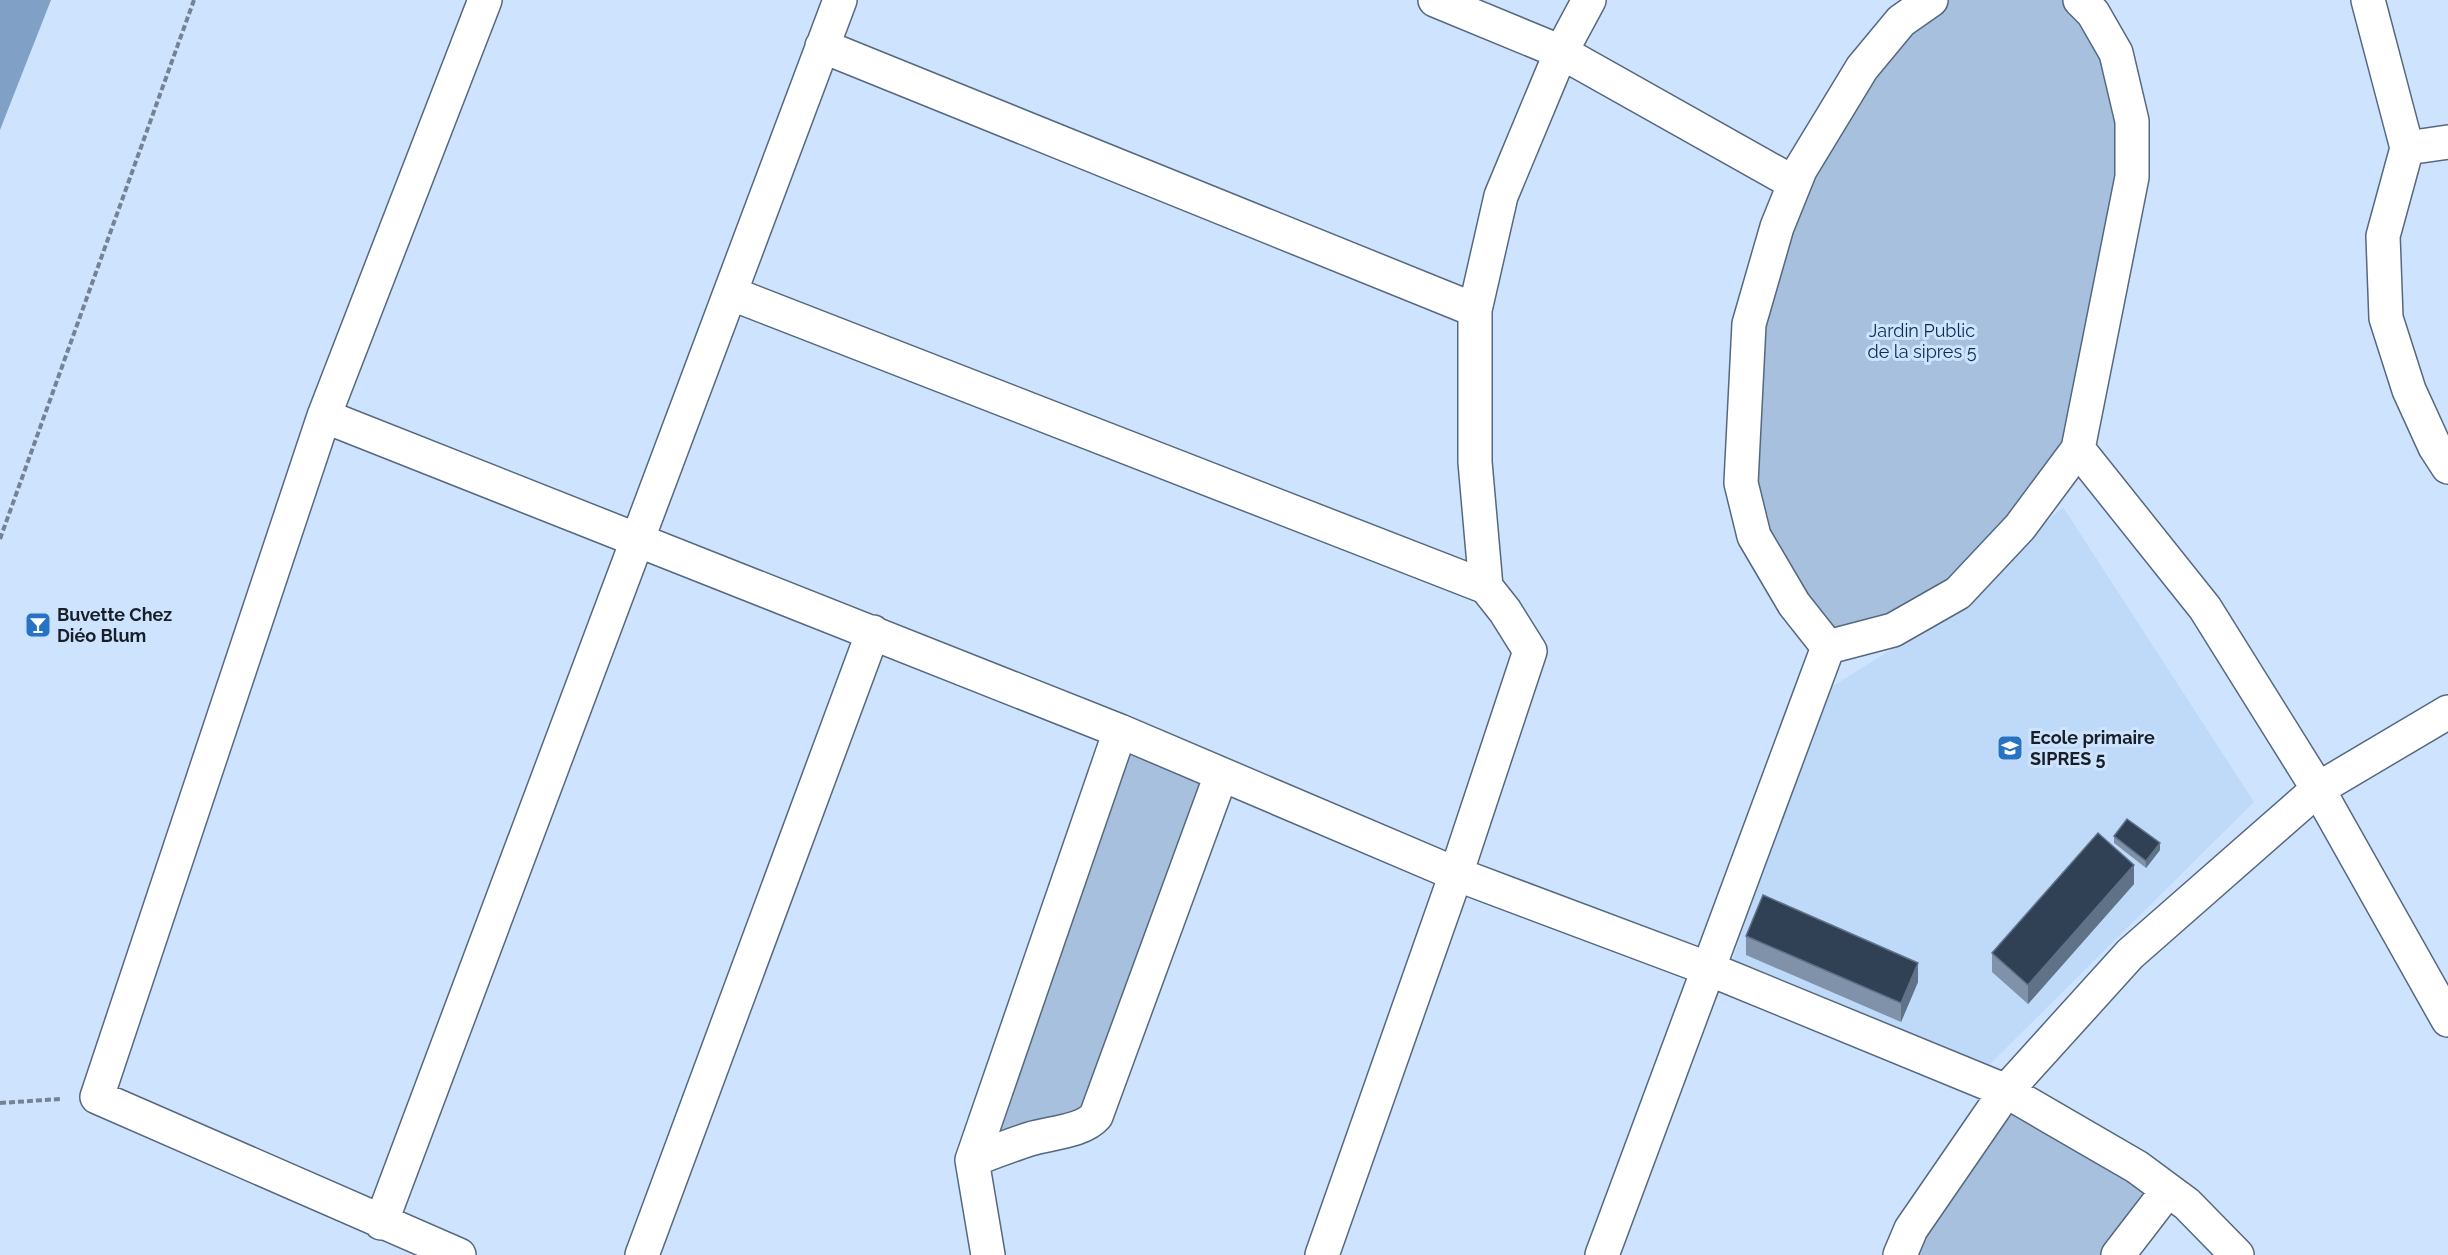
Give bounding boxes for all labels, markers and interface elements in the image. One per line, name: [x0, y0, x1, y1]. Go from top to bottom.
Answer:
park label: Jardin Public de la sipres 5: [1867, 320, 1977, 362]
place label: Buvette Chez Diéo Blum: [57, 604, 172, 646]
bar icon: Buvette Chez Diéo Blum: [23, 610, 53, 640]
place label: Ecole primaire SIPRES 5: [2030, 727, 2155, 769]
school or university icon: Ecole primaire SIPRES 5: [1995, 733, 2025, 763]

